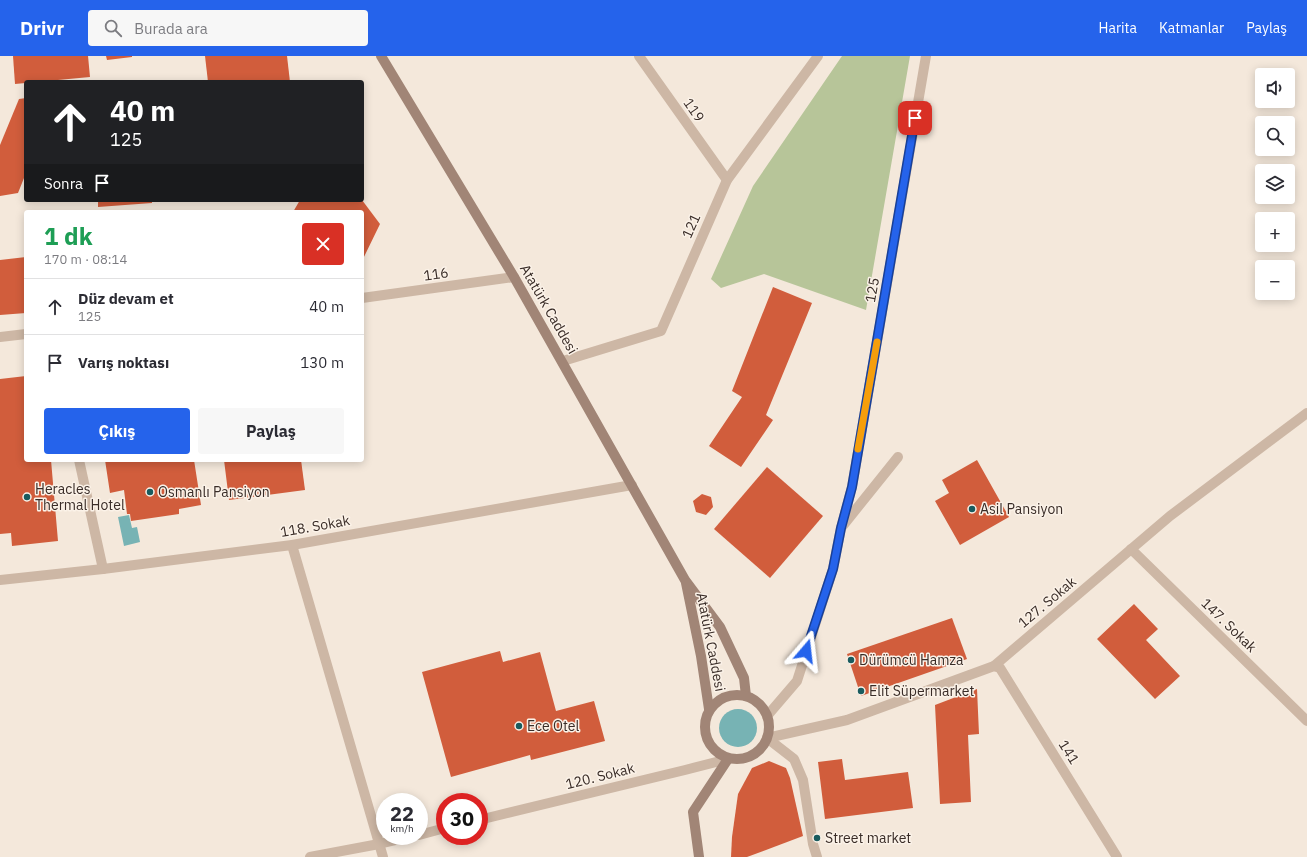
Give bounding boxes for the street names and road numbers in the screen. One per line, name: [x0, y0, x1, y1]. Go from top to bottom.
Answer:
street label: 119: [679, 95, 709, 125]
street label: 121: [678, 211, 704, 241]
street label: Atatürk Caddesi: [516, 261, 582, 357]
street label: 116: [422, 263, 450, 285]
street label: 125: [861, 276, 883, 304]
street label: 118. Sokak: [279, 511, 352, 541]
street label: 127. Sokak: [1014, 572, 1080, 632]
street label: Atatürk Caddesi: [693, 591, 729, 693]
street label: 147. Sokak: [1197, 594, 1261, 656]
street label: 141: [1055, 737, 1083, 767]
street label: 120. Sokak: [564, 759, 637, 793]

